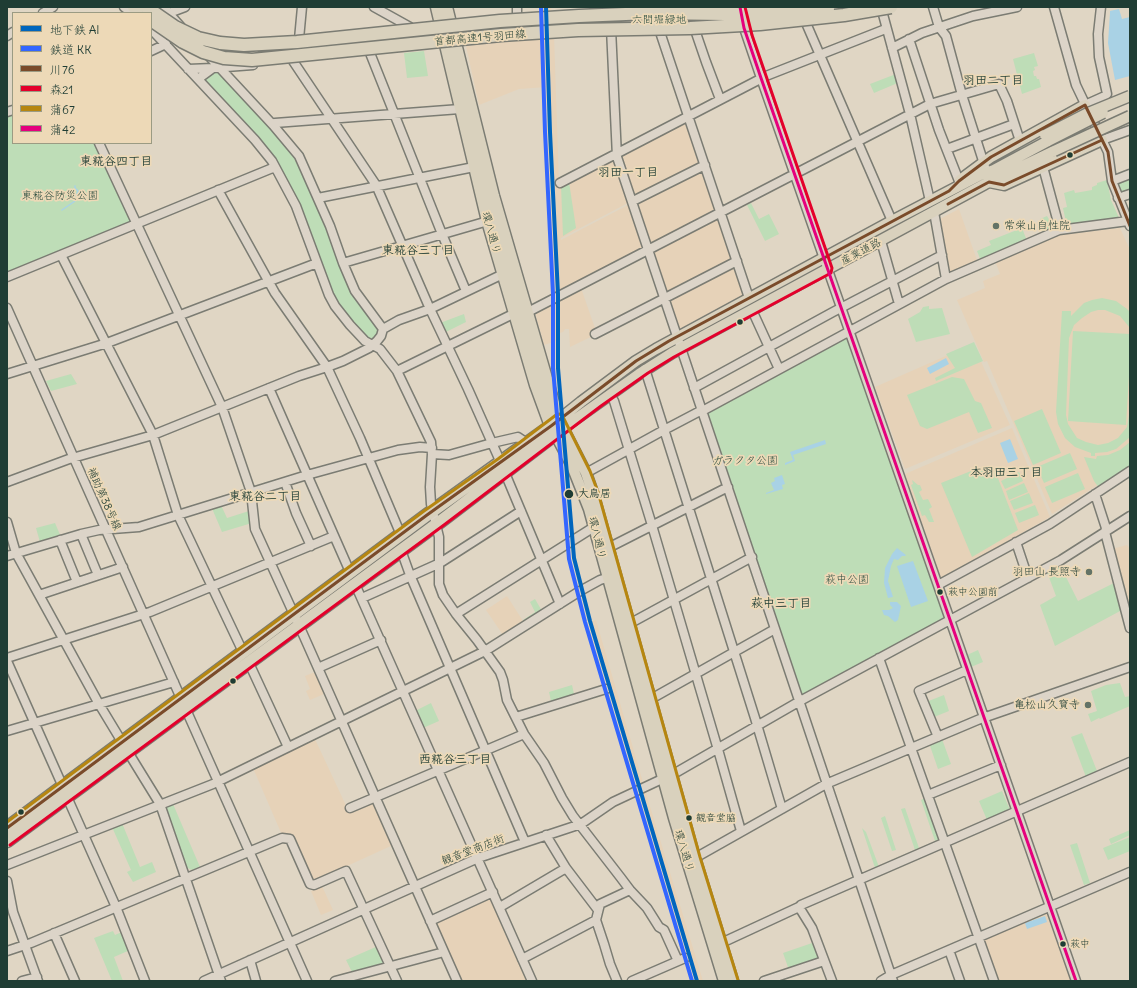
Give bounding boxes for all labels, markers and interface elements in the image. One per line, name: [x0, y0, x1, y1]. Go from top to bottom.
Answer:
legend: [12, 12, 152, 144]
park label: 六間堀緑地: [632, 13, 686, 27]
text: 地下鉄 Al: [50, 22, 99, 37]
street label: 首都高速1号羽田線: [433, 27, 527, 49]
text: 鉄道 KK: [50, 42, 92, 57]
text: 川76: [50, 62, 75, 77]
district label: 羽田二丁目: [963, 74, 1023, 88]
text: 森21: [50, 82, 73, 97]
text: 蒲67: [50, 102, 75, 117]
text: 蒲42: [50, 122, 76, 137]
unlabelled marker: [1065, 150, 1075, 160]
district label: 東糀谷四丁目: [80, 155, 152, 169]
district label: 羽田一丁目: [598, 166, 658, 180]
park label: 東糀谷防災公園: [22, 189, 98, 203]
street label: 環八通り: [479, 210, 503, 256]
place label: 常栄山自性院: [1004, 219, 1070, 233]
marker: 常栄山自性院: [991, 221, 1001, 231]
street label: 産業道路: [838, 236, 884, 268]
district label: 東糀谷三丁目: [382, 244, 454, 258]
unlabelled marker: [735, 317, 745, 327]
park label: ガラクタ公園: [712, 454, 778, 468]
street label: 補助第38号線: [84, 465, 124, 533]
district label: 本羽田三丁目: [970, 466, 1042, 480]
place label: 大鳥居: [578, 487, 611, 501]
marker: 大鳥居: [563, 488, 575, 500]
district label: 東糀谷二丁目: [229, 490, 301, 504]
street label: 環八通り: [585, 515, 609, 561]
place label: 羽田山 長照寺: [1012, 565, 1081, 579]
marker: 羽田山 長照寺: [1084, 567, 1094, 577]
park label: 萩中公園: [825, 573, 869, 587]
place label: 萩中公園前: [948, 586, 998, 598]
marker: 萩中公園前: [935, 587, 945, 597]
district label: 萩中三丁目: [751, 597, 811, 611]
unlabelled marker: [228, 676, 238, 686]
place label: 亀松山久寶寺: [1014, 698, 1080, 712]
marker: 亀松山久寶寺: [1083, 700, 1093, 710]
district label: 西糀谷三丁目: [419, 753, 491, 767]
unlabelled marker: [16, 807, 26, 817]
place label: 観音堂脇: [696, 812, 736, 824]
marker: 観音堂脇: [684, 813, 694, 823]
street label: 環八通り: [671, 828, 697, 874]
street label: 観音堂商店街: [440, 832, 506, 868]
place label: 萩中: [1070, 938, 1090, 950]
marker: 萩中: [1058, 939, 1068, 949]

